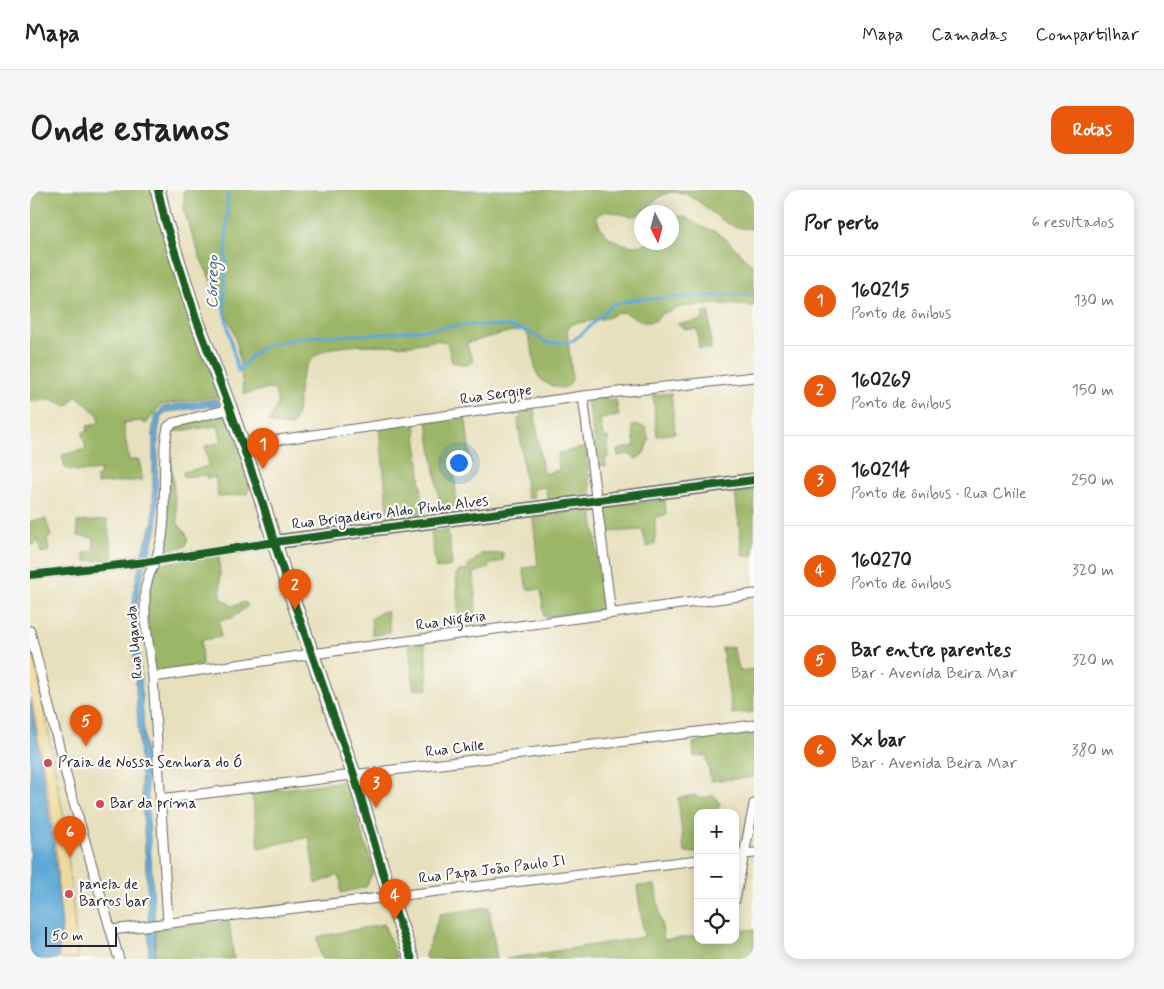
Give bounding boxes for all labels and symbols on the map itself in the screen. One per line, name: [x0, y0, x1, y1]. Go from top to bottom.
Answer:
north arrow: [634, 205, 679, 250]
water label: Córrego: [202, 255, 226, 309]
street label: Rua Sergipe: [459, 380, 533, 411]
pin: 1: [247, 428, 279, 469]
your location: [446, 450, 472, 476]
street label: Rua Brigadeiro Aldo Pinho Alves: [291, 491, 489, 536]
pin: 2: [279, 569, 311, 610]
street label: Rua Uganda: [122, 604, 148, 680]
street label: Rua Nigéria: [415, 606, 487, 637]
pin: 5: [70, 705, 102, 746]
street label: Rua Chile: [424, 735, 486, 763]
place label: Praia de Nossa Senhora do Ó: [58, 753, 243, 773]
marker: Praia de Nossa Senhora do Ó: [42, 757, 54, 769]
pin: 3: [360, 767, 392, 808]
place label: Bar da prima: [110, 794, 197, 814]
marker: Bar da prima: [94, 798, 106, 810]
pin: 6: [54, 816, 86, 857]
street label: Rua Papa João Paulo II: [418, 851, 566, 889]
place label: panela de Barros bar: [79, 875, 149, 912]
pin: 4: [379, 879, 411, 920]
marker: panela de Barros bar: [63, 888, 75, 900]
scale bar: [45, 924, 118, 947]

